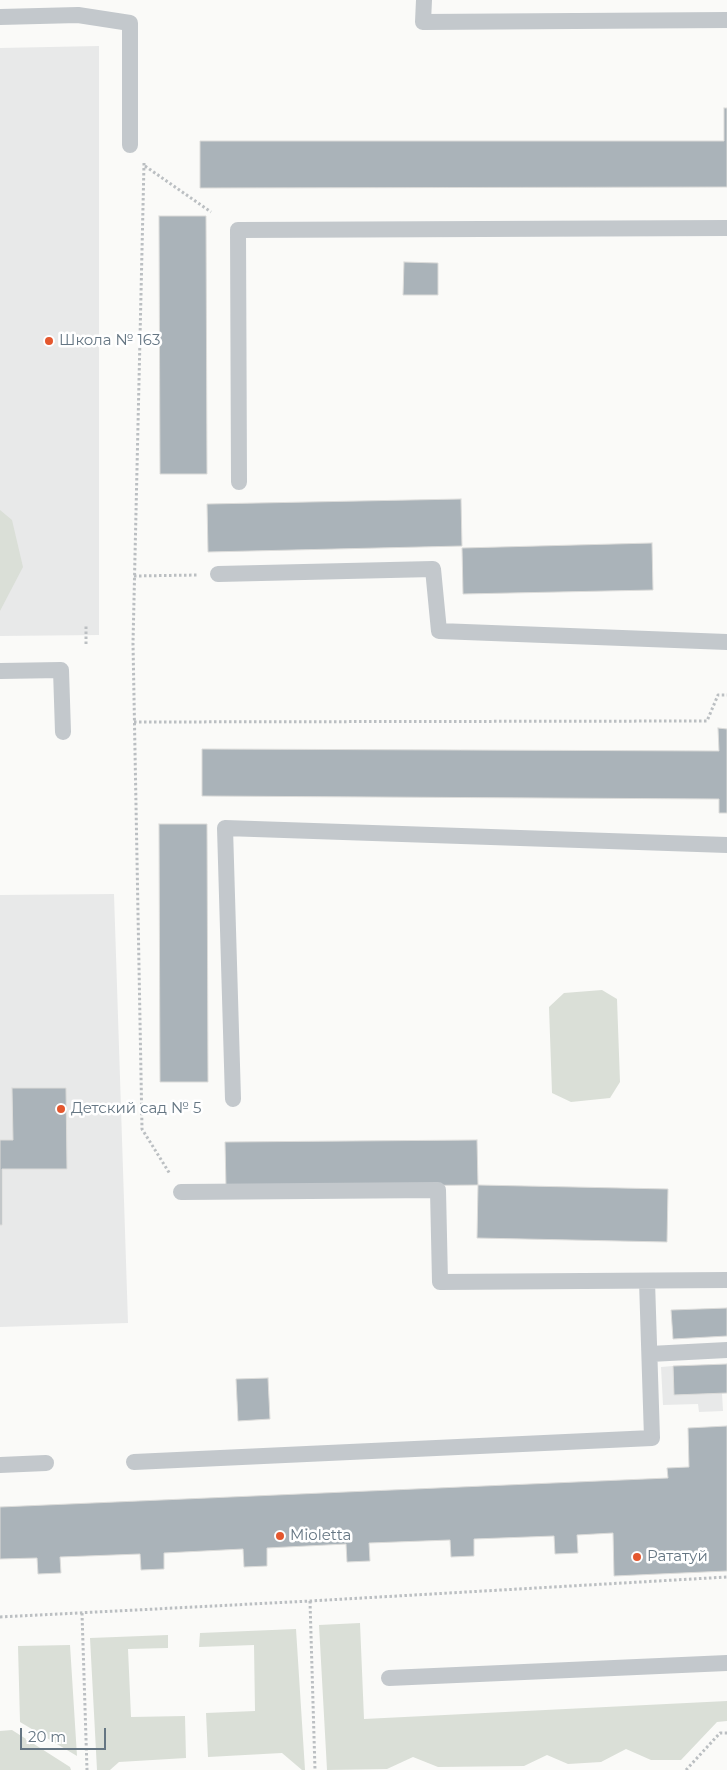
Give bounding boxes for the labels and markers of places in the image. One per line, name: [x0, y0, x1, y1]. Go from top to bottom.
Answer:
place label: Школа № 163: [59, 332, 160, 350]
marker: Школа № 163: [43, 335, 55, 347]
place label: Детский сад № 5: [71, 1100, 201, 1118]
marker: Детский сад № 5: [55, 1103, 67, 1115]
place label: Mioletta: [290, 1527, 351, 1545]
marker: Mioletta: [274, 1530, 286, 1542]
place label: Рататуй: [647, 1548, 708, 1566]
marker: Рататуй: [631, 1551, 643, 1563]

